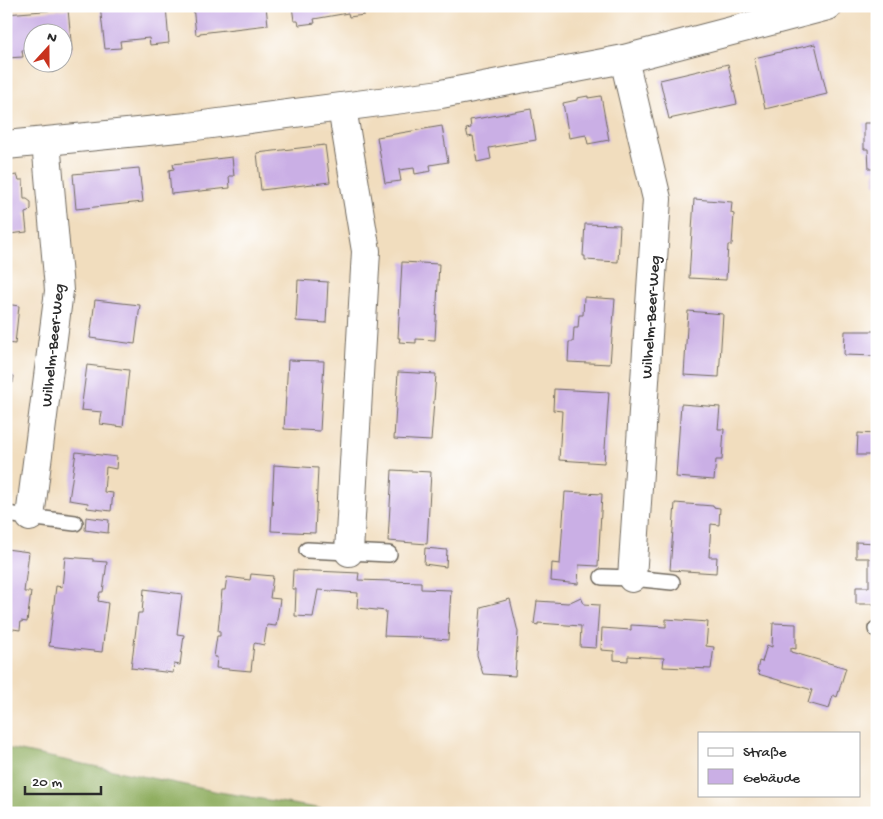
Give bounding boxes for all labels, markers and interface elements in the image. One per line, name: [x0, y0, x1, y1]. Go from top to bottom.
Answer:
north arrow: [22, 22, 72, 72]
text: N: [44, 29, 59, 48]
street label: Wilhelm-Beer-Weg: [639, 255, 666, 380]
street label: Wilhelm-Beer-Weg: [39, 283, 70, 408]
legend: [698, 732, 860, 796]
text: Straße: [743, 744, 787, 762]
scale bar: [25, 764, 101, 796]
text: Gebäude: [743, 770, 800, 788]
text: 20 m: [32, 774, 62, 792]

